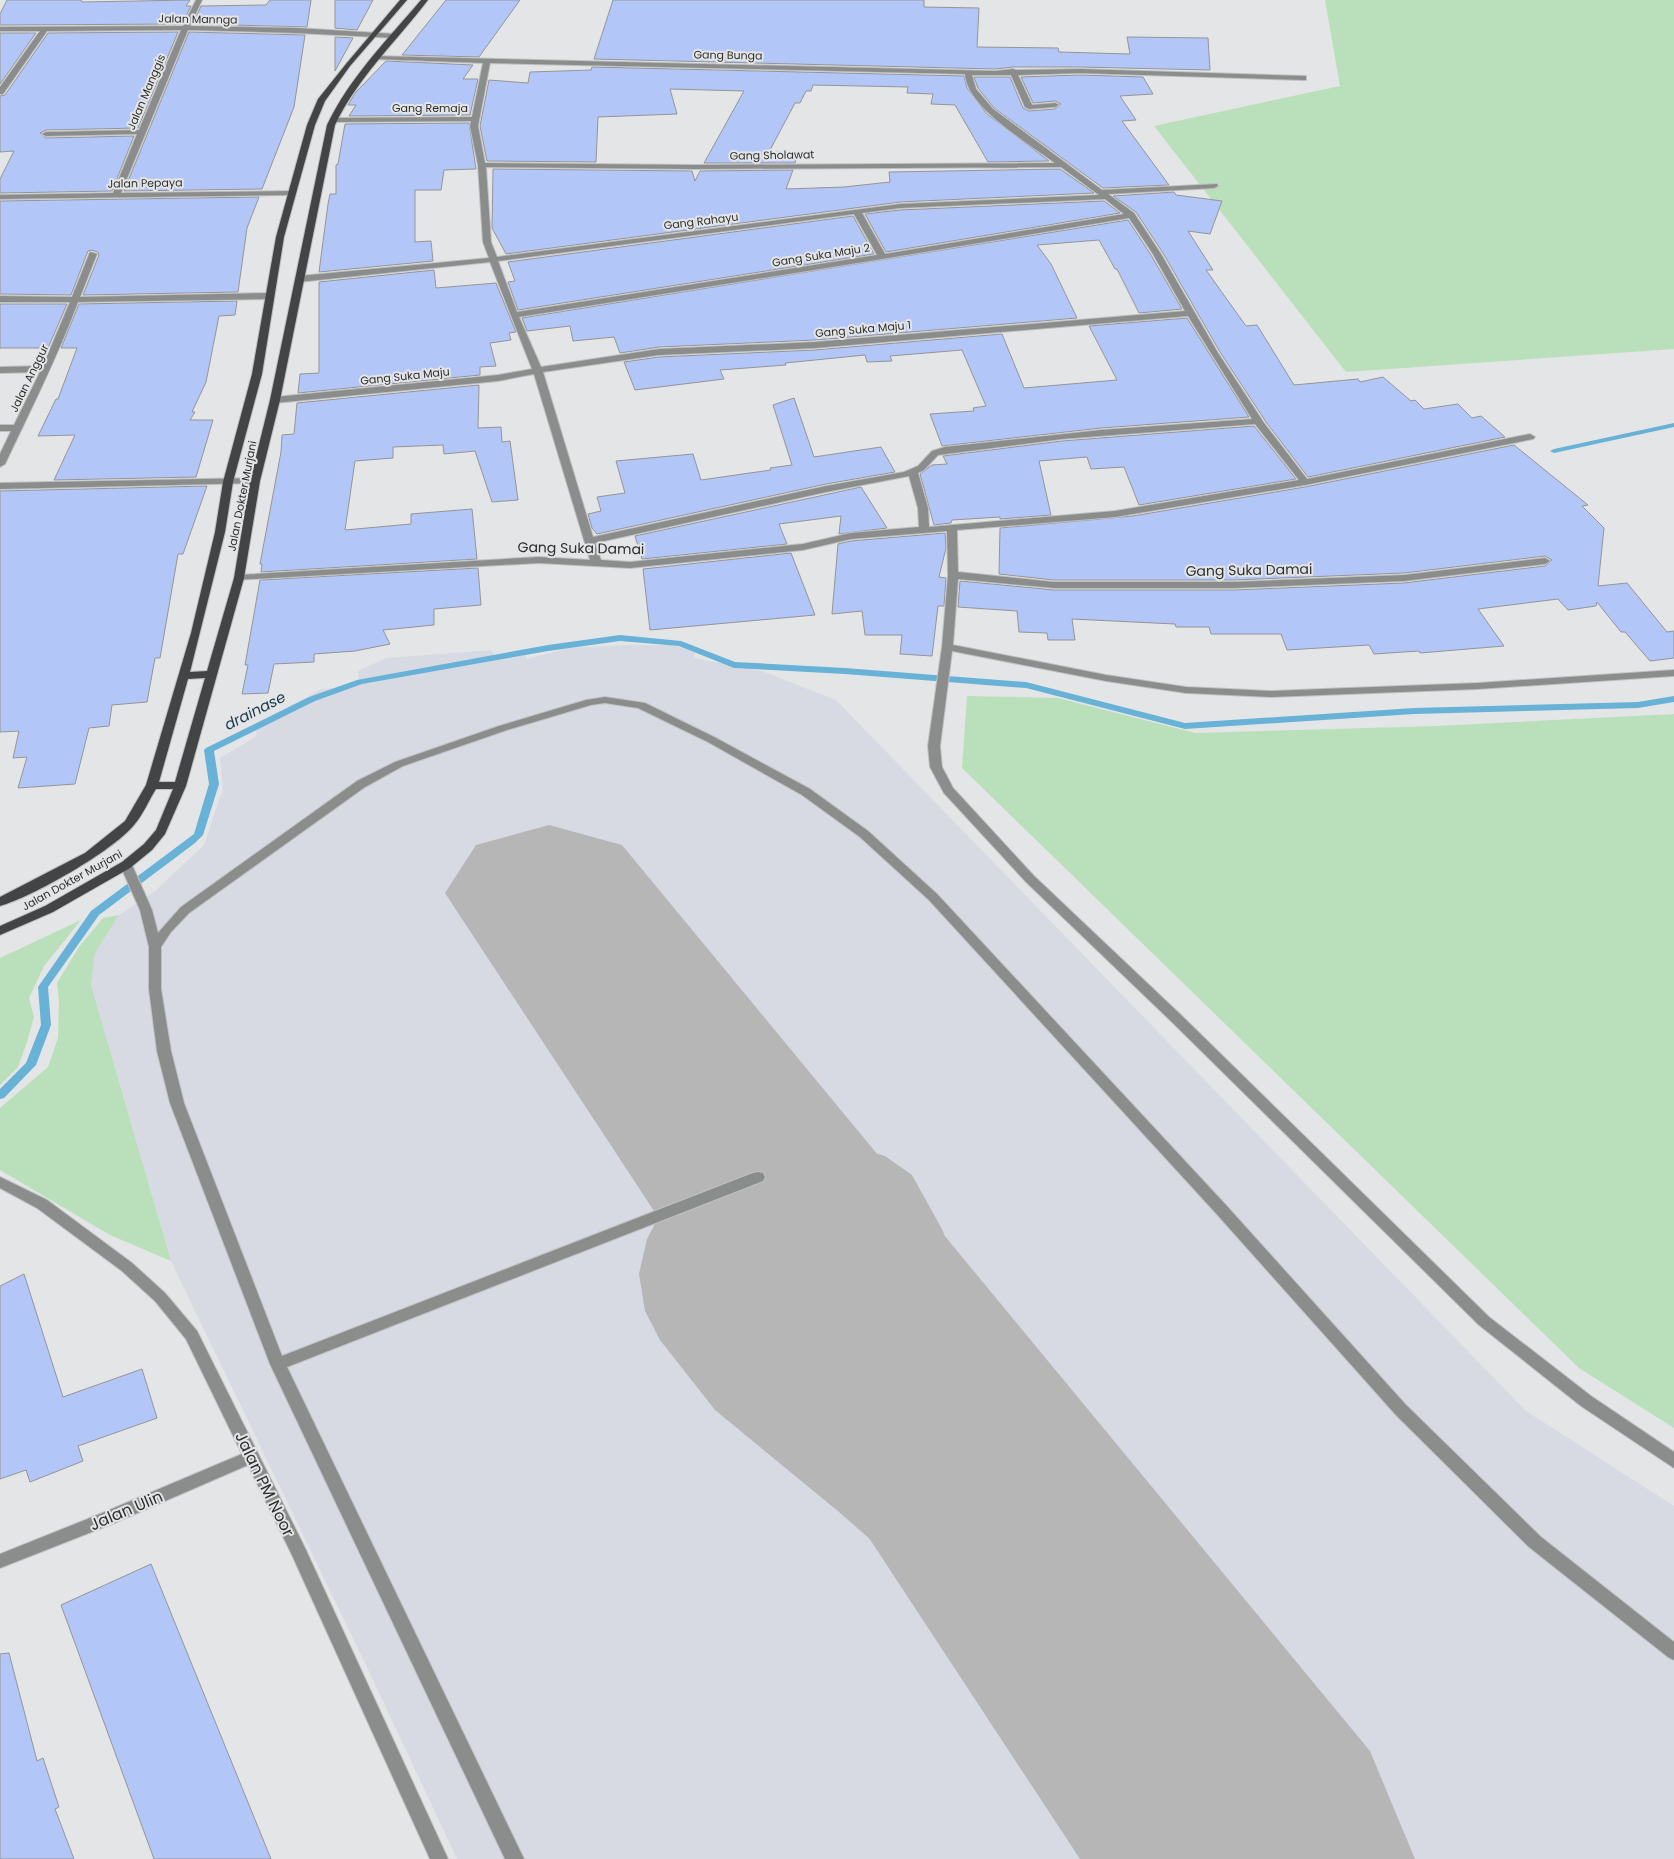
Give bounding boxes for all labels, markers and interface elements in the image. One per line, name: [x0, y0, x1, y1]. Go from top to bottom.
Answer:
street label: Jalan Mannga: [158, 10, 238, 28]
street label: Gang Bunga: [693, 46, 763, 64]
street label: Jalan Manggis: [123, 52, 169, 132]
street label: Gang Remaja: [392, 100, 468, 116]
street label: Gang Sholawat: [730, 146, 814, 164]
street label: Jalan Pepaya: [107, 174, 183, 192]
street label: Gang Rahayu: [663, 208, 739, 234]
street label: Gang Suka Maju 2: [771, 239, 871, 271]
street label: Gang Suka Maju 1: [814, 317, 912, 341]
street label: Jalan Anggur: [6, 341, 52, 415]
street label: Gang Suka Maju: [360, 363, 450, 389]
street label: Jalan Dokter Murjani: [223, 439, 261, 553]
street label: Gang Suka Damai: [517, 537, 645, 559]
street label: Gang Suka Damai: [1185, 559, 1313, 581]
water label: drainase: [220, 686, 289, 735]
street label: Jalan Dokter Murjani: [19, 846, 125, 914]
street label: Jalan PM Noor: [229, 1428, 300, 1540]
street label: Jalan Ulin: [86, 1485, 166, 1536]

